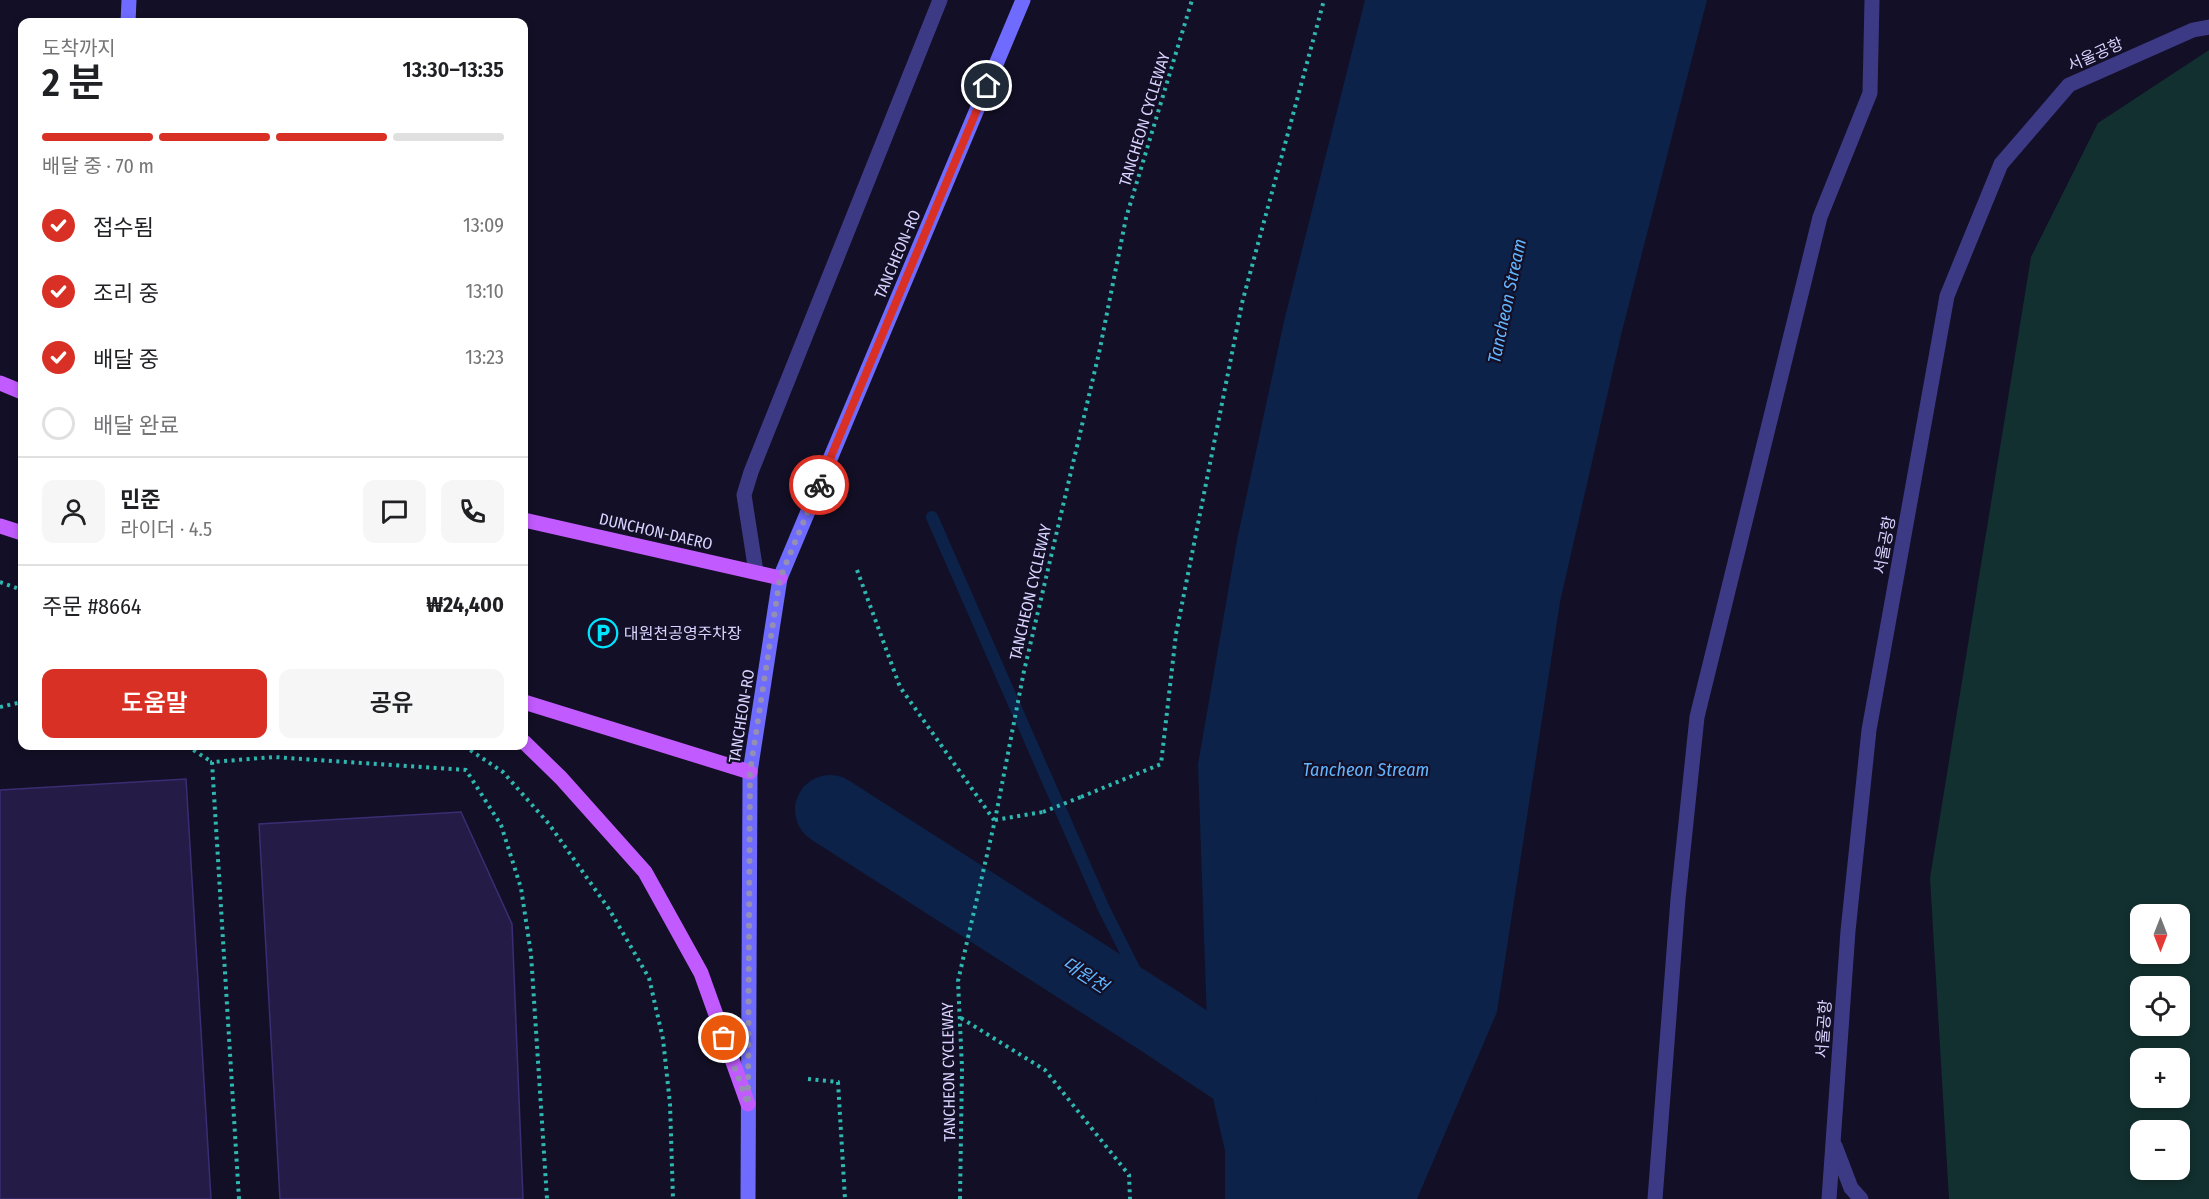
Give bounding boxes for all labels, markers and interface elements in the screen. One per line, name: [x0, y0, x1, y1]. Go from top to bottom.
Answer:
street label: 서울공항: [2064, 34, 2126, 75]
text: 도착까지: [42, 36, 116, 60]
street label: TANCHEON CYCLEWAY: [1115, 50, 1174, 188]
text: 13:30–13:35: [403, 56, 504, 83]
text: 2 분: [42, 60, 104, 106]
pin: [961, 60, 1012, 111]
icon: home: [970, 69, 1003, 102]
text: 배달 중 · 70 m: [42, 154, 154, 178]
street label: TANCHEON-RO: [870, 207, 925, 301]
icon: check: [42, 209, 75, 242]
text: 13:09: [463, 213, 504, 237]
text: 접수됨: [93, 214, 154, 241]
water label: Tancheon Stream: [1483, 237, 1531, 365]
icon: check: [42, 275, 75, 308]
text: 13:10: [466, 279, 504, 303]
text: 조리 중: [93, 280, 159, 307]
icon: check: [42, 341, 75, 374]
text: 13:23: [465, 345, 504, 369]
text: 배달 중: [93, 346, 159, 373]
text: 배달 완료: [93, 412, 179, 439]
courier: [789, 455, 849, 515]
icon: bike: [803, 469, 836, 502]
button: person: [42, 480, 105, 543]
button: chat: [363, 480, 426, 543]
button: phone: [441, 480, 504, 543]
text: 민준: [120, 486, 160, 513]
street label: DUNCHON-DAERO: [597, 509, 714, 554]
street label: 서울공항: [1870, 514, 1899, 576]
text: 라이더 · 4.5: [120, 517, 212, 541]
street label: TANCHEON CYCLEWAY: [1006, 522, 1055, 662]
text: ₩24,400: [426, 591, 504, 618]
text: 주문 #8664: [42, 593, 142, 620]
parking icon: 대원천공영주차장: [587, 617, 619, 649]
place label: 대원천공영주차장: [624, 624, 742, 643]
street label: TANCHEON-RO: [725, 668, 758, 764]
button: 도움말: [42, 669, 267, 738]
button: 공유: [279, 669, 504, 738]
water label: Tancheon Stream: [1303, 759, 1429, 781]
north arrow: [2130, 904, 2190, 964]
map controls: [2130, 904, 2190, 1180]
water label: 대원천: [1058, 952, 1114, 999]
button: locate: [2130, 976, 2190, 1036]
street label: 서울공항: [1812, 999, 1835, 1059]
street label: TANCHEON CYCLEWAY: [938, 1002, 959, 1142]
pin: [698, 1012, 749, 1063]
icon: bag: [707, 1021, 740, 1054]
button: +: [2130, 1048, 2190, 1108]
button: −: [2130, 1120, 2190, 1180]

